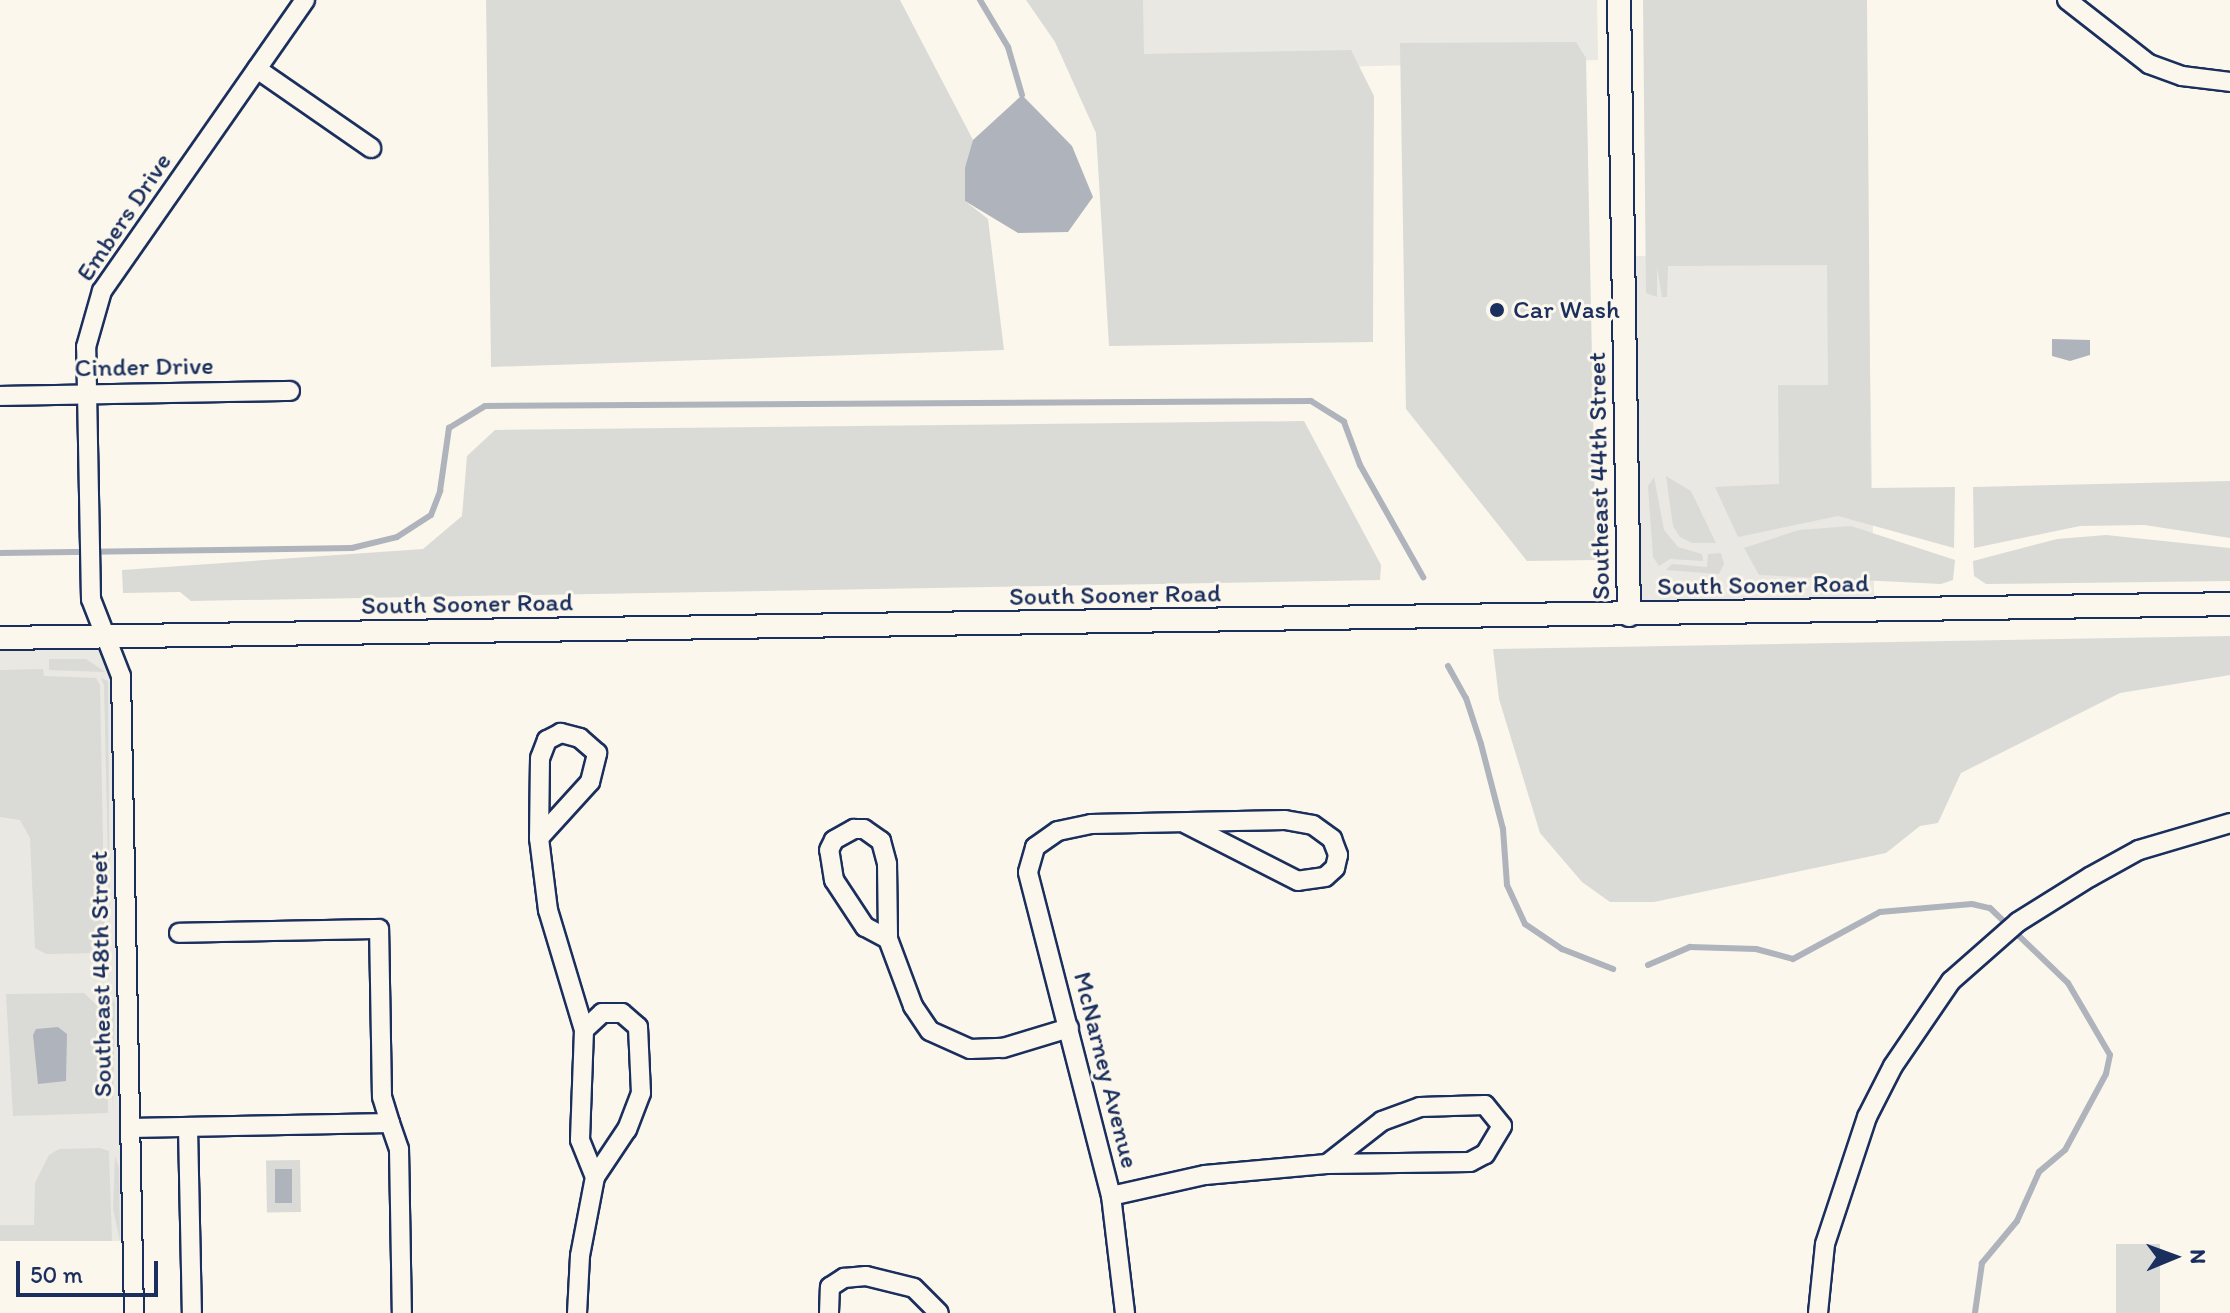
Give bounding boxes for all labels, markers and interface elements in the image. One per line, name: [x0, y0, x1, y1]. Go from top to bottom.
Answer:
street label: Embers Drive: [70, 147, 178, 287]
place label: Car Wash: [1513, 294, 1619, 326]
marker: Car Wash: [1488, 301, 1506, 319]
street label: Cinder Drive: [74, 350, 214, 384]
street label: Southeast 44th Street: [1581, 352, 1617, 600]
street label: South Sooner Road: [1657, 568, 1869, 602]
street label: South Sooner Road: [1009, 578, 1221, 612]
street label: South Sooner Road: [361, 587, 573, 621]
street label: Southeast 48th Street: [83, 851, 119, 1097]
street label: McNarney Avenue: [1067, 969, 1145, 1171]
north arrow: [2134, 1217, 2214, 1297]
scale bar: [20, 1245, 162, 1295]
text: N: [2185, 1249, 2212, 1264]
text: 50 m: [30, 1260, 83, 1289]

